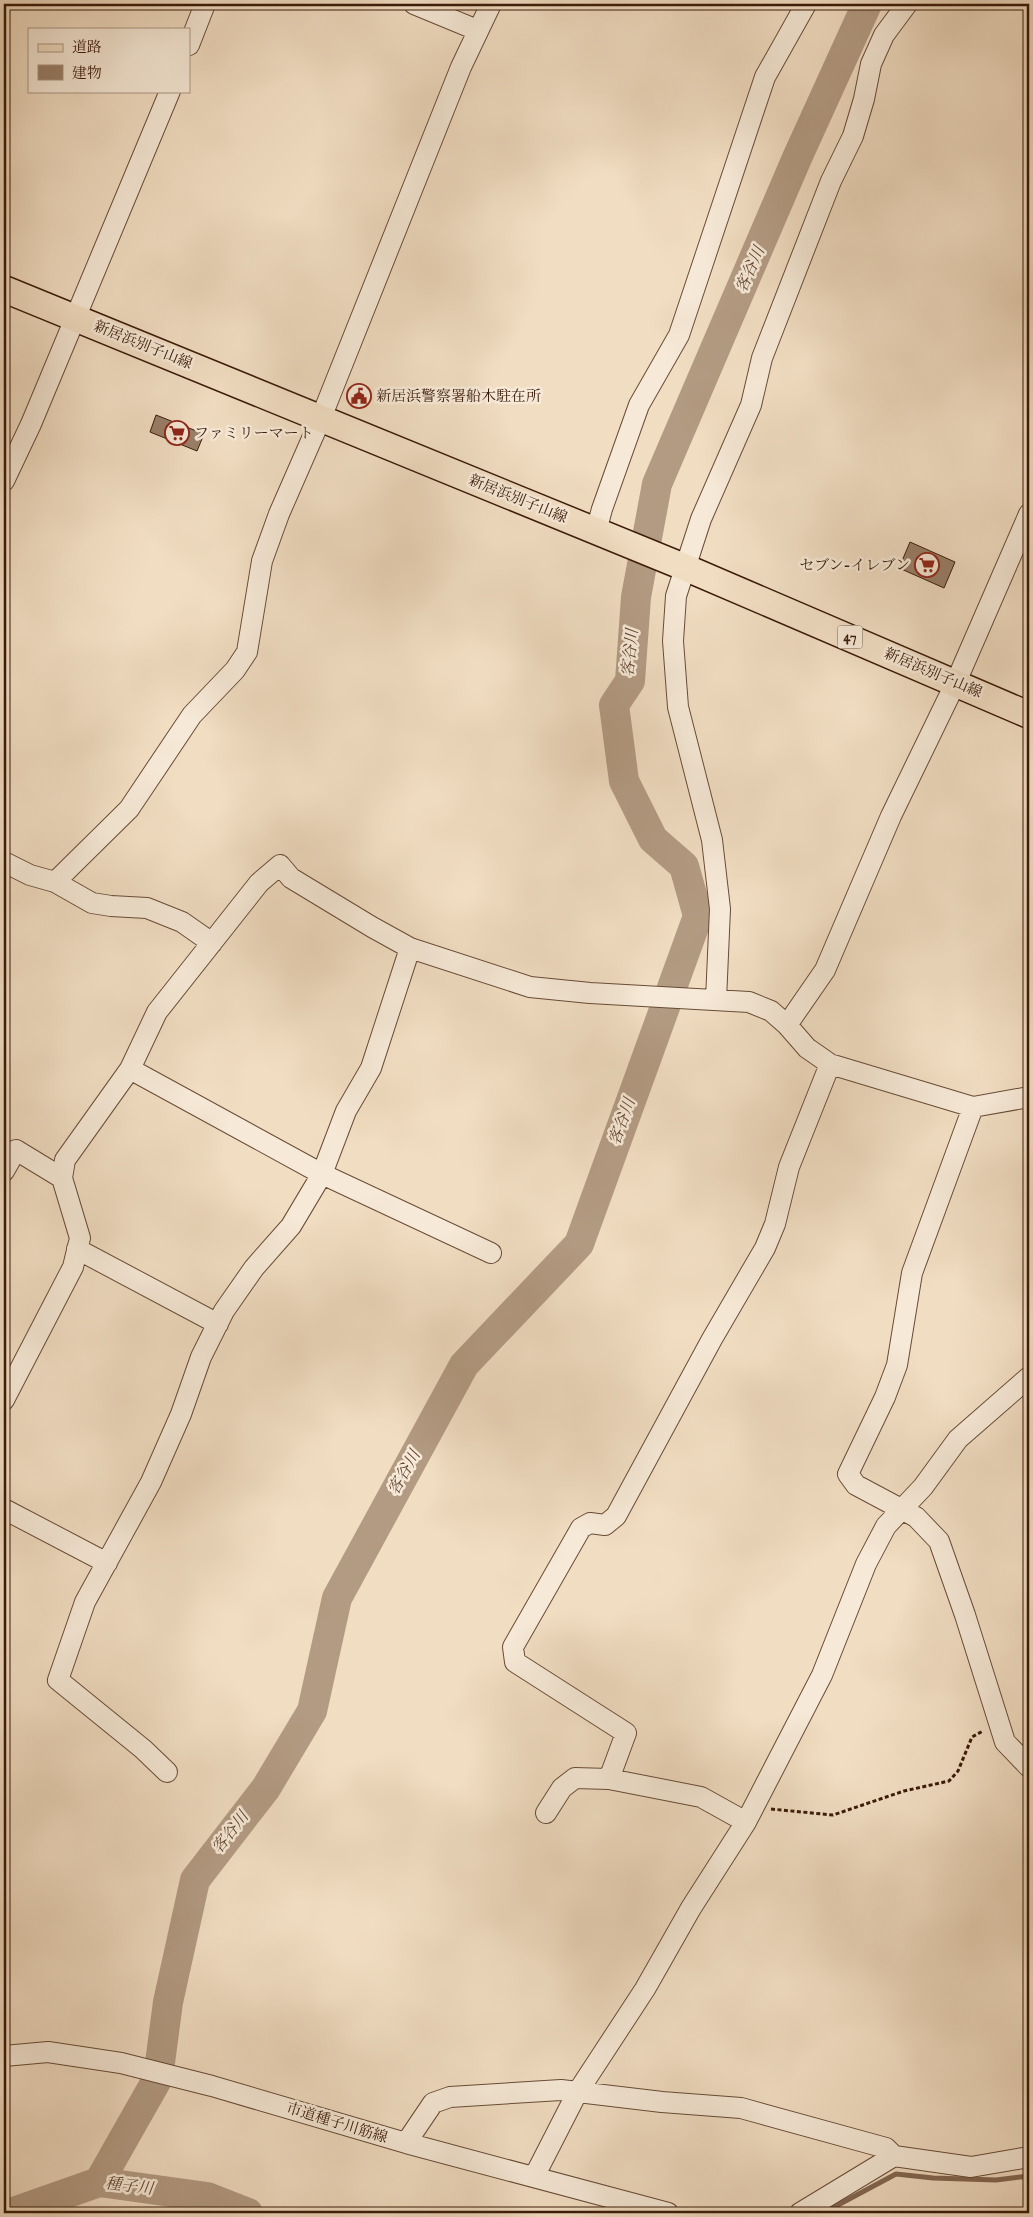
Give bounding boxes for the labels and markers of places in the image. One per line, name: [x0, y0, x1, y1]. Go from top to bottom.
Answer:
public building icon: 新居浜警察署船木駐在所: [346, 383, 372, 409]
place label: 新居浜警察署船木駐在所: [376, 387, 541, 406]
supermarket icon: ファミリーマート: [164, 420, 190, 446]
place label: ファミリーマート: [194, 424, 314, 443]
supermarket icon: セブン-イレブン: [914, 552, 940, 578]
place label: セブン-イレブン: [799, 556, 910, 575]

